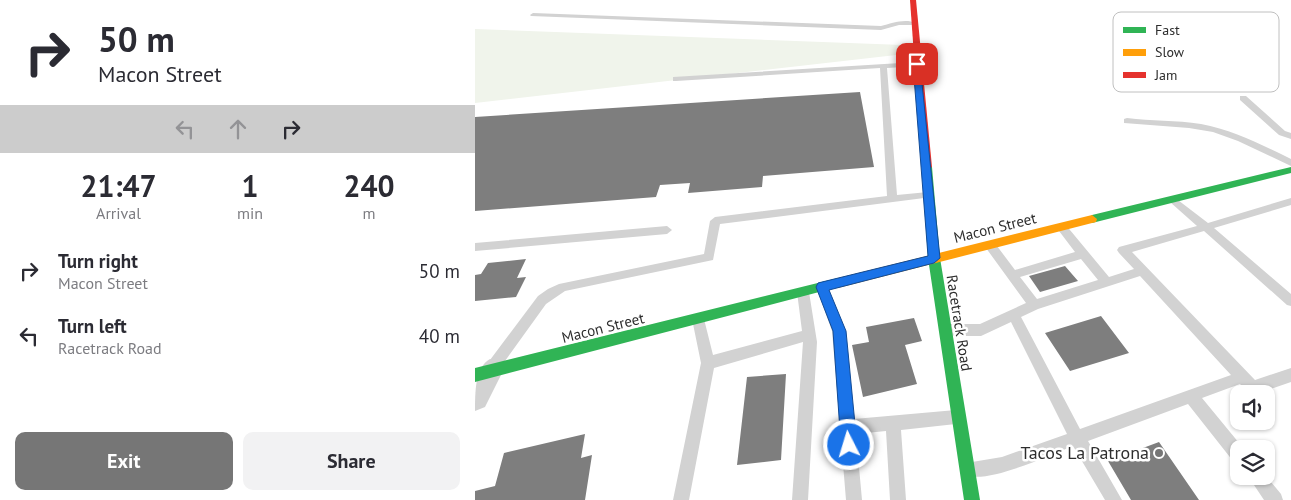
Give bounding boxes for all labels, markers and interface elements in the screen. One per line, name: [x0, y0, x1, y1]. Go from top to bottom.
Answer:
legend: [1113, 12, 1279, 92]
text: 50 m: [98, 16, 175, 62]
icon: right: [15, 20, 80, 85]
text: Fast: [1155, 21, 1180, 39]
pin: [896, 43, 938, 85]
text: Slow: [1155, 43, 1185, 61]
icon: arrive: [903, 50, 931, 78]
text: Macon Street: [98, 60, 222, 88]
text: Jam: [1154, 66, 1177, 84]
icon: left: [171, 115, 199, 143]
icon: ahead: [224, 115, 252, 143]
icon: right: [277, 115, 305, 143]
text: 21:47: [80, 166, 157, 205]
text: 1: [242, 166, 259, 205]
text: 240: [343, 166, 395, 205]
text: Arrival: [96, 203, 141, 223]
text: min: [237, 203, 263, 223]
text: m: [363, 203, 376, 223]
street label: Macon Street: [952, 208, 1038, 247]
text: Turn right: [58, 249, 138, 273]
icon: right: [15, 257, 43, 285]
text: 50 m: [419, 259, 460, 283]
text: Macon Street: [58, 273, 148, 293]
street label: Racetrack Road: [943, 273, 976, 372]
street label: Macon Street: [560, 308, 646, 347]
text: Turn left: [58, 314, 127, 338]
icon: left: [15, 322, 43, 350]
text: 40 m: [419, 324, 460, 348]
text: Racetrack Road: [58, 338, 162, 358]
map controls: [1230, 385, 1275, 485]
button: sound: [1230, 385, 1275, 430]
position arrow: [822, 418, 874, 470]
button: Exit: [15, 432, 233, 490]
button: Share: [243, 432, 460, 490]
button: layers: [1230, 440, 1275, 485]
place label: Tacos La Patrona: [1021, 441, 1149, 464]
marker: Tacos La Patrona: [1153, 447, 1165, 459]

